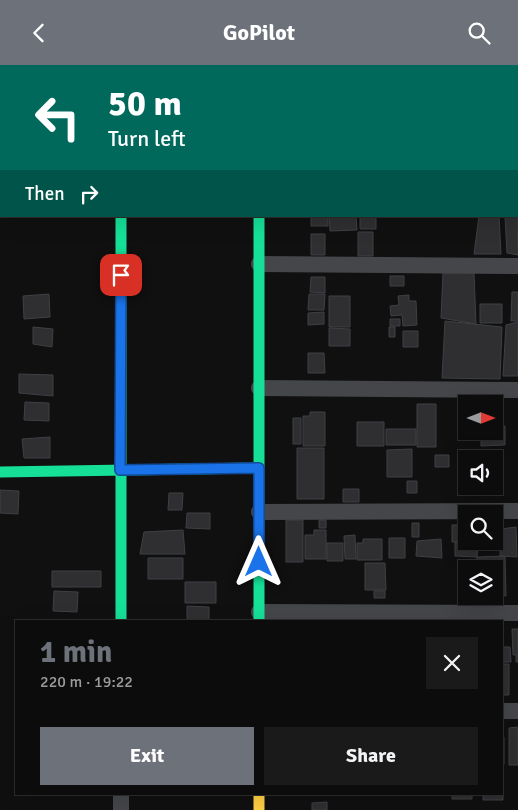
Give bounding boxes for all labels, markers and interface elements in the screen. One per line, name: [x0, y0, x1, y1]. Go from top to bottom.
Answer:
icon: back: [25, 19, 53, 47]
text: GoPilot: [223, 19, 295, 46]
icon: search: [465, 19, 493, 47]
text: 50 m: [108, 82, 182, 125]
icon: left: [25, 85, 90, 150]
text: Turn left: [108, 125, 186, 152]
icon: right: [75, 180, 103, 208]
text: Then: [25, 182, 65, 206]
pin: [100, 254, 142, 296]
icon: arrive: [107, 261, 135, 289]
north arrow: [458, 395, 502, 440]
map controls: [458, 395, 503, 605]
button: sound: [458, 450, 503, 495]
button: search: [458, 505, 503, 550]
position arrow: [232, 535, 284, 587]
button: layers: [458, 560, 503, 605]
text: 1 min: [40, 634, 112, 671]
button: close: [426, 637, 478, 689]
text: 220 m · 19:22: [40, 672, 133, 692]
button: Exit: [40, 727, 254, 785]
button: Share: [264, 727, 478, 785]

